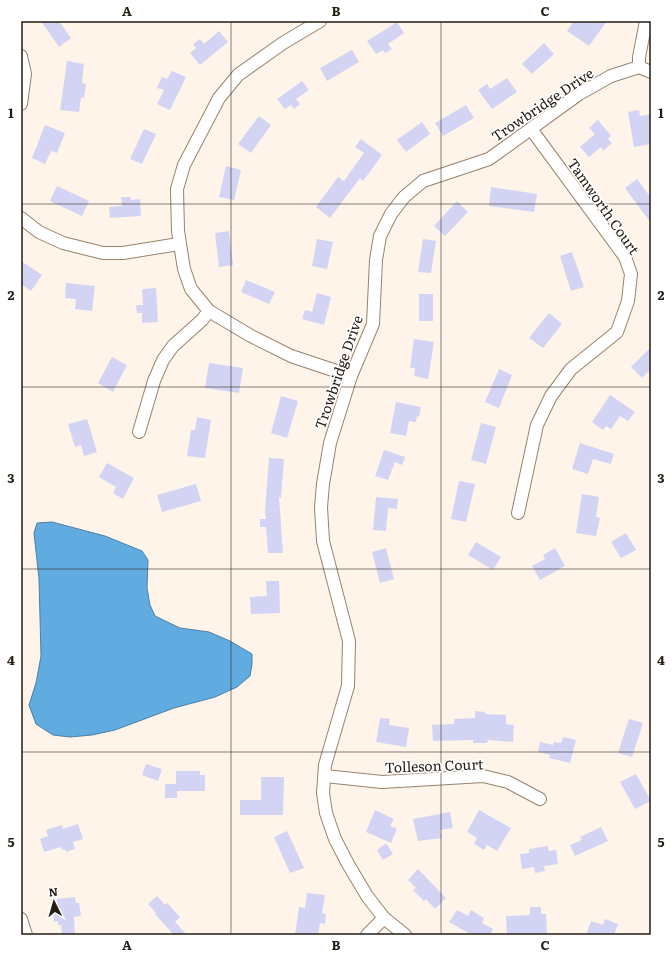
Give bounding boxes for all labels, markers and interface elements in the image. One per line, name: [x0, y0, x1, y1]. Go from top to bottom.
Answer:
text: A: [122, 1, 132, 20]
text: B: [332, 1, 341, 20]
text: C: [540, 1, 550, 20]
street label: Trowbridge Drive: [487, 62, 597, 146]
text: 1: [8, 103, 14, 122]
text: 1: [658, 103, 664, 122]
street label: Tamworth Court: [563, 154, 645, 258]
text: 2: [8, 285, 15, 304]
text: 2: [658, 285, 665, 304]
street label: Trowbridge Drive: [309, 312, 367, 432]
text: 3: [7, 468, 15, 487]
text: 3: [657, 468, 665, 487]
text: 4: [7, 650, 15, 669]
text: 4: [657, 650, 665, 669]
street label: Tolleson Court: [384, 753, 484, 777]
text: 5: [7, 832, 15, 851]
text: 5: [657, 832, 665, 851]
north arrow: [34, 882, 74, 922]
text: N: [48, 883, 58, 899]
text: A: [122, 935, 132, 954]
text: B: [332, 935, 341, 954]
text: C: [540, 935, 550, 954]

